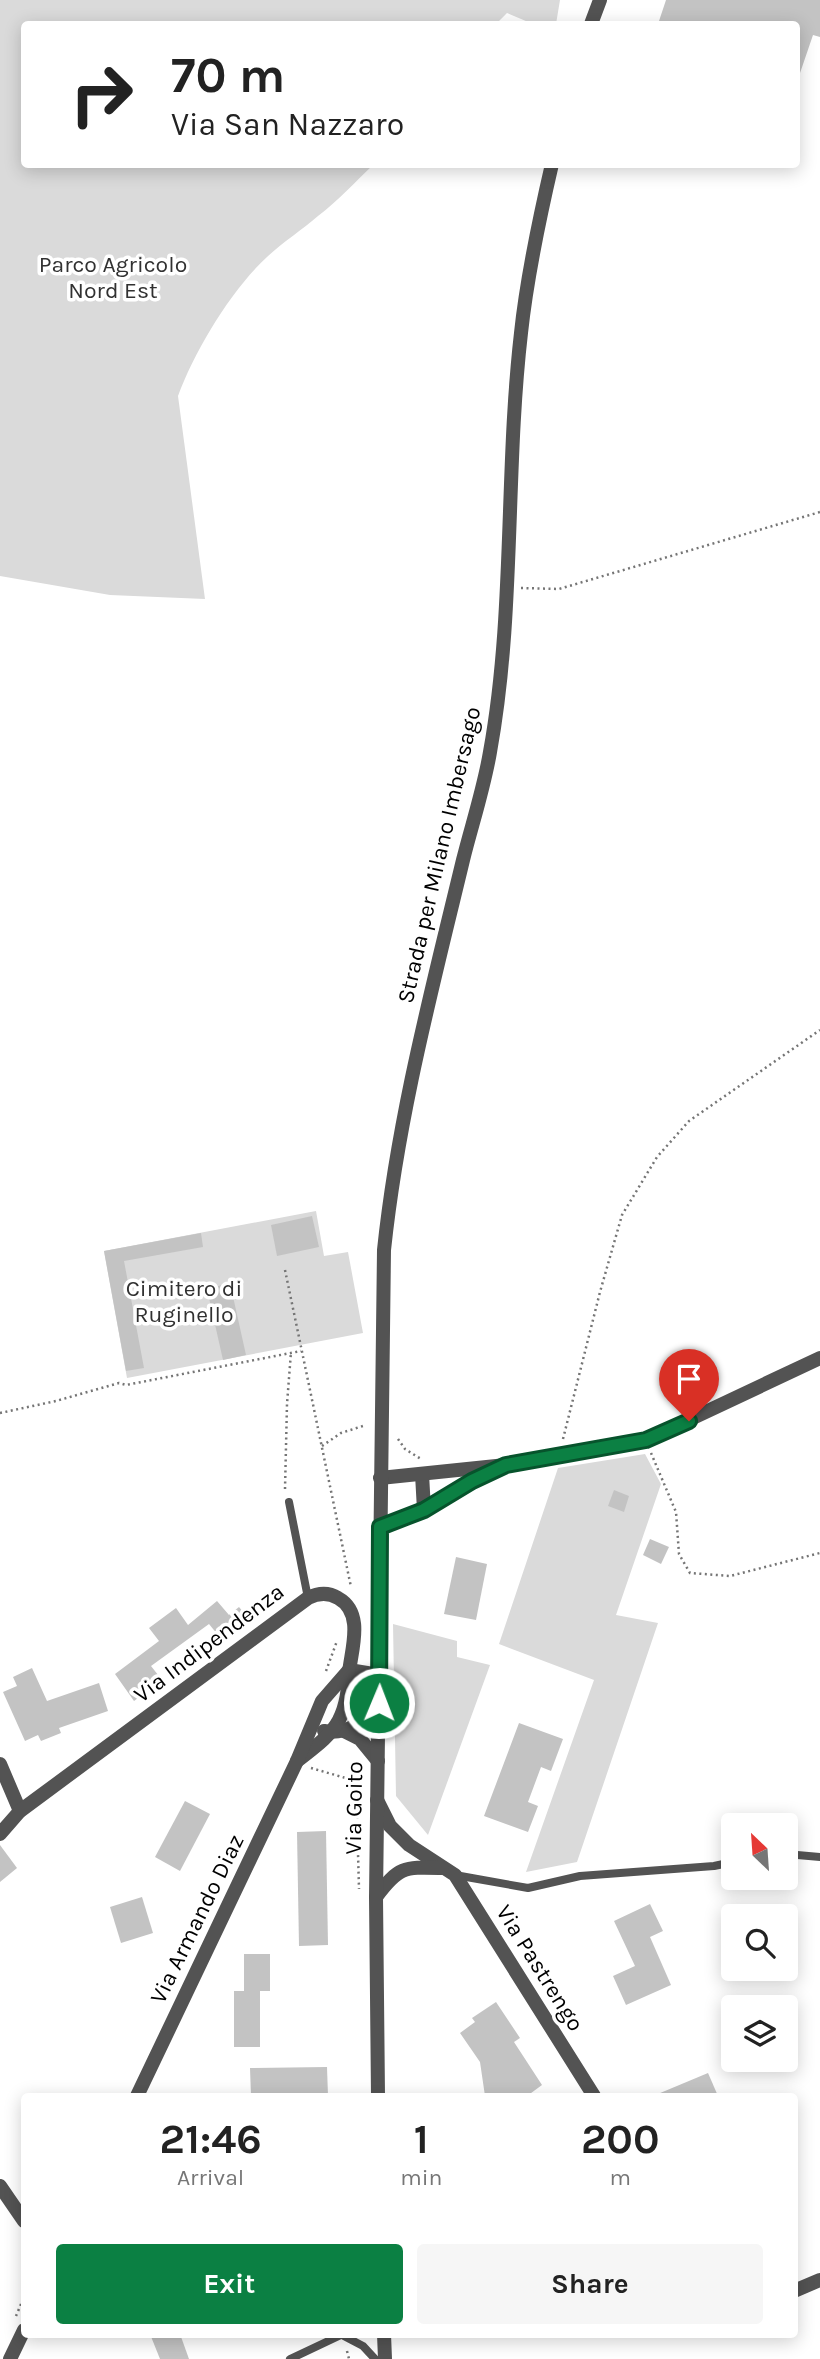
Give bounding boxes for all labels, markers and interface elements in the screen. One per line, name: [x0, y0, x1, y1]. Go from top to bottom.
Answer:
text: 70 m: [171, 47, 285, 104]
icon: right: [56, 49, 147, 140]
text: Via San Nazzaro: [171, 106, 404, 143]
park label: Parco Agricolo Nord Est: [39, 251, 187, 304]
street label: Strada per Milano Imbersago: [392, 704, 486, 1006]
park label: Cimitero di Ruginello: [126, 1275, 242, 1328]
pin: [659, 1349, 719, 1421]
icon: arrive: [670, 1360, 708, 1398]
street label: Via Indipendenza: [129, 1578, 289, 1708]
position arrow: [342, 1666, 416, 1740]
street label: Via Goito: [340, 1761, 368, 1855]
north arrow: [721, 1813, 798, 1890]
map controls: [721, 1813, 798, 2072]
street label: Via Armando Diaz: [144, 1830, 250, 2008]
street label: Via Pastrengo: [491, 1900, 589, 2036]
button: search: [721, 1904, 798, 1981]
button: layers: [721, 1995, 798, 2072]
text: 21:46: [160, 2114, 262, 2164]
text: 1: [414, 2114, 429, 2164]
text: 200: [581, 2114, 660, 2164]
text: Arrival: [177, 2164, 244, 2191]
text: min: [400, 2164, 442, 2191]
text: m: [609, 2164, 631, 2191]
button: Exit: [56, 2244, 403, 2324]
button: Share: [417, 2244, 763, 2324]

